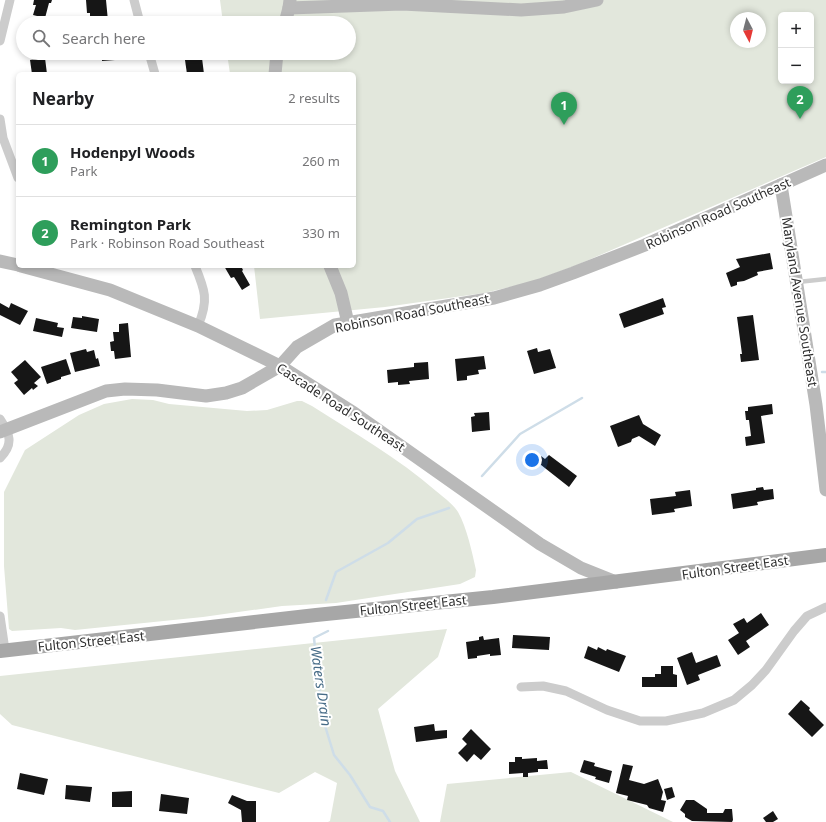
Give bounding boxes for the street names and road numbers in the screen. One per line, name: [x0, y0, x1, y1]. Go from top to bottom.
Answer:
street label: Robinson Road Southeast: [643, 173, 794, 253]
street label: Maryland Avenue Southeast: [778, 216, 822, 388]
street label: Robinson Road Southeast: [333, 289, 491, 337]
street label: Cascade Road Southeast: [273, 359, 409, 456]
street label: Fulton Street East: [681, 551, 790, 583]
street label: Fulton Street East: [359, 590, 468, 620]
street label: Fulton Street East: [37, 626, 146, 656]

